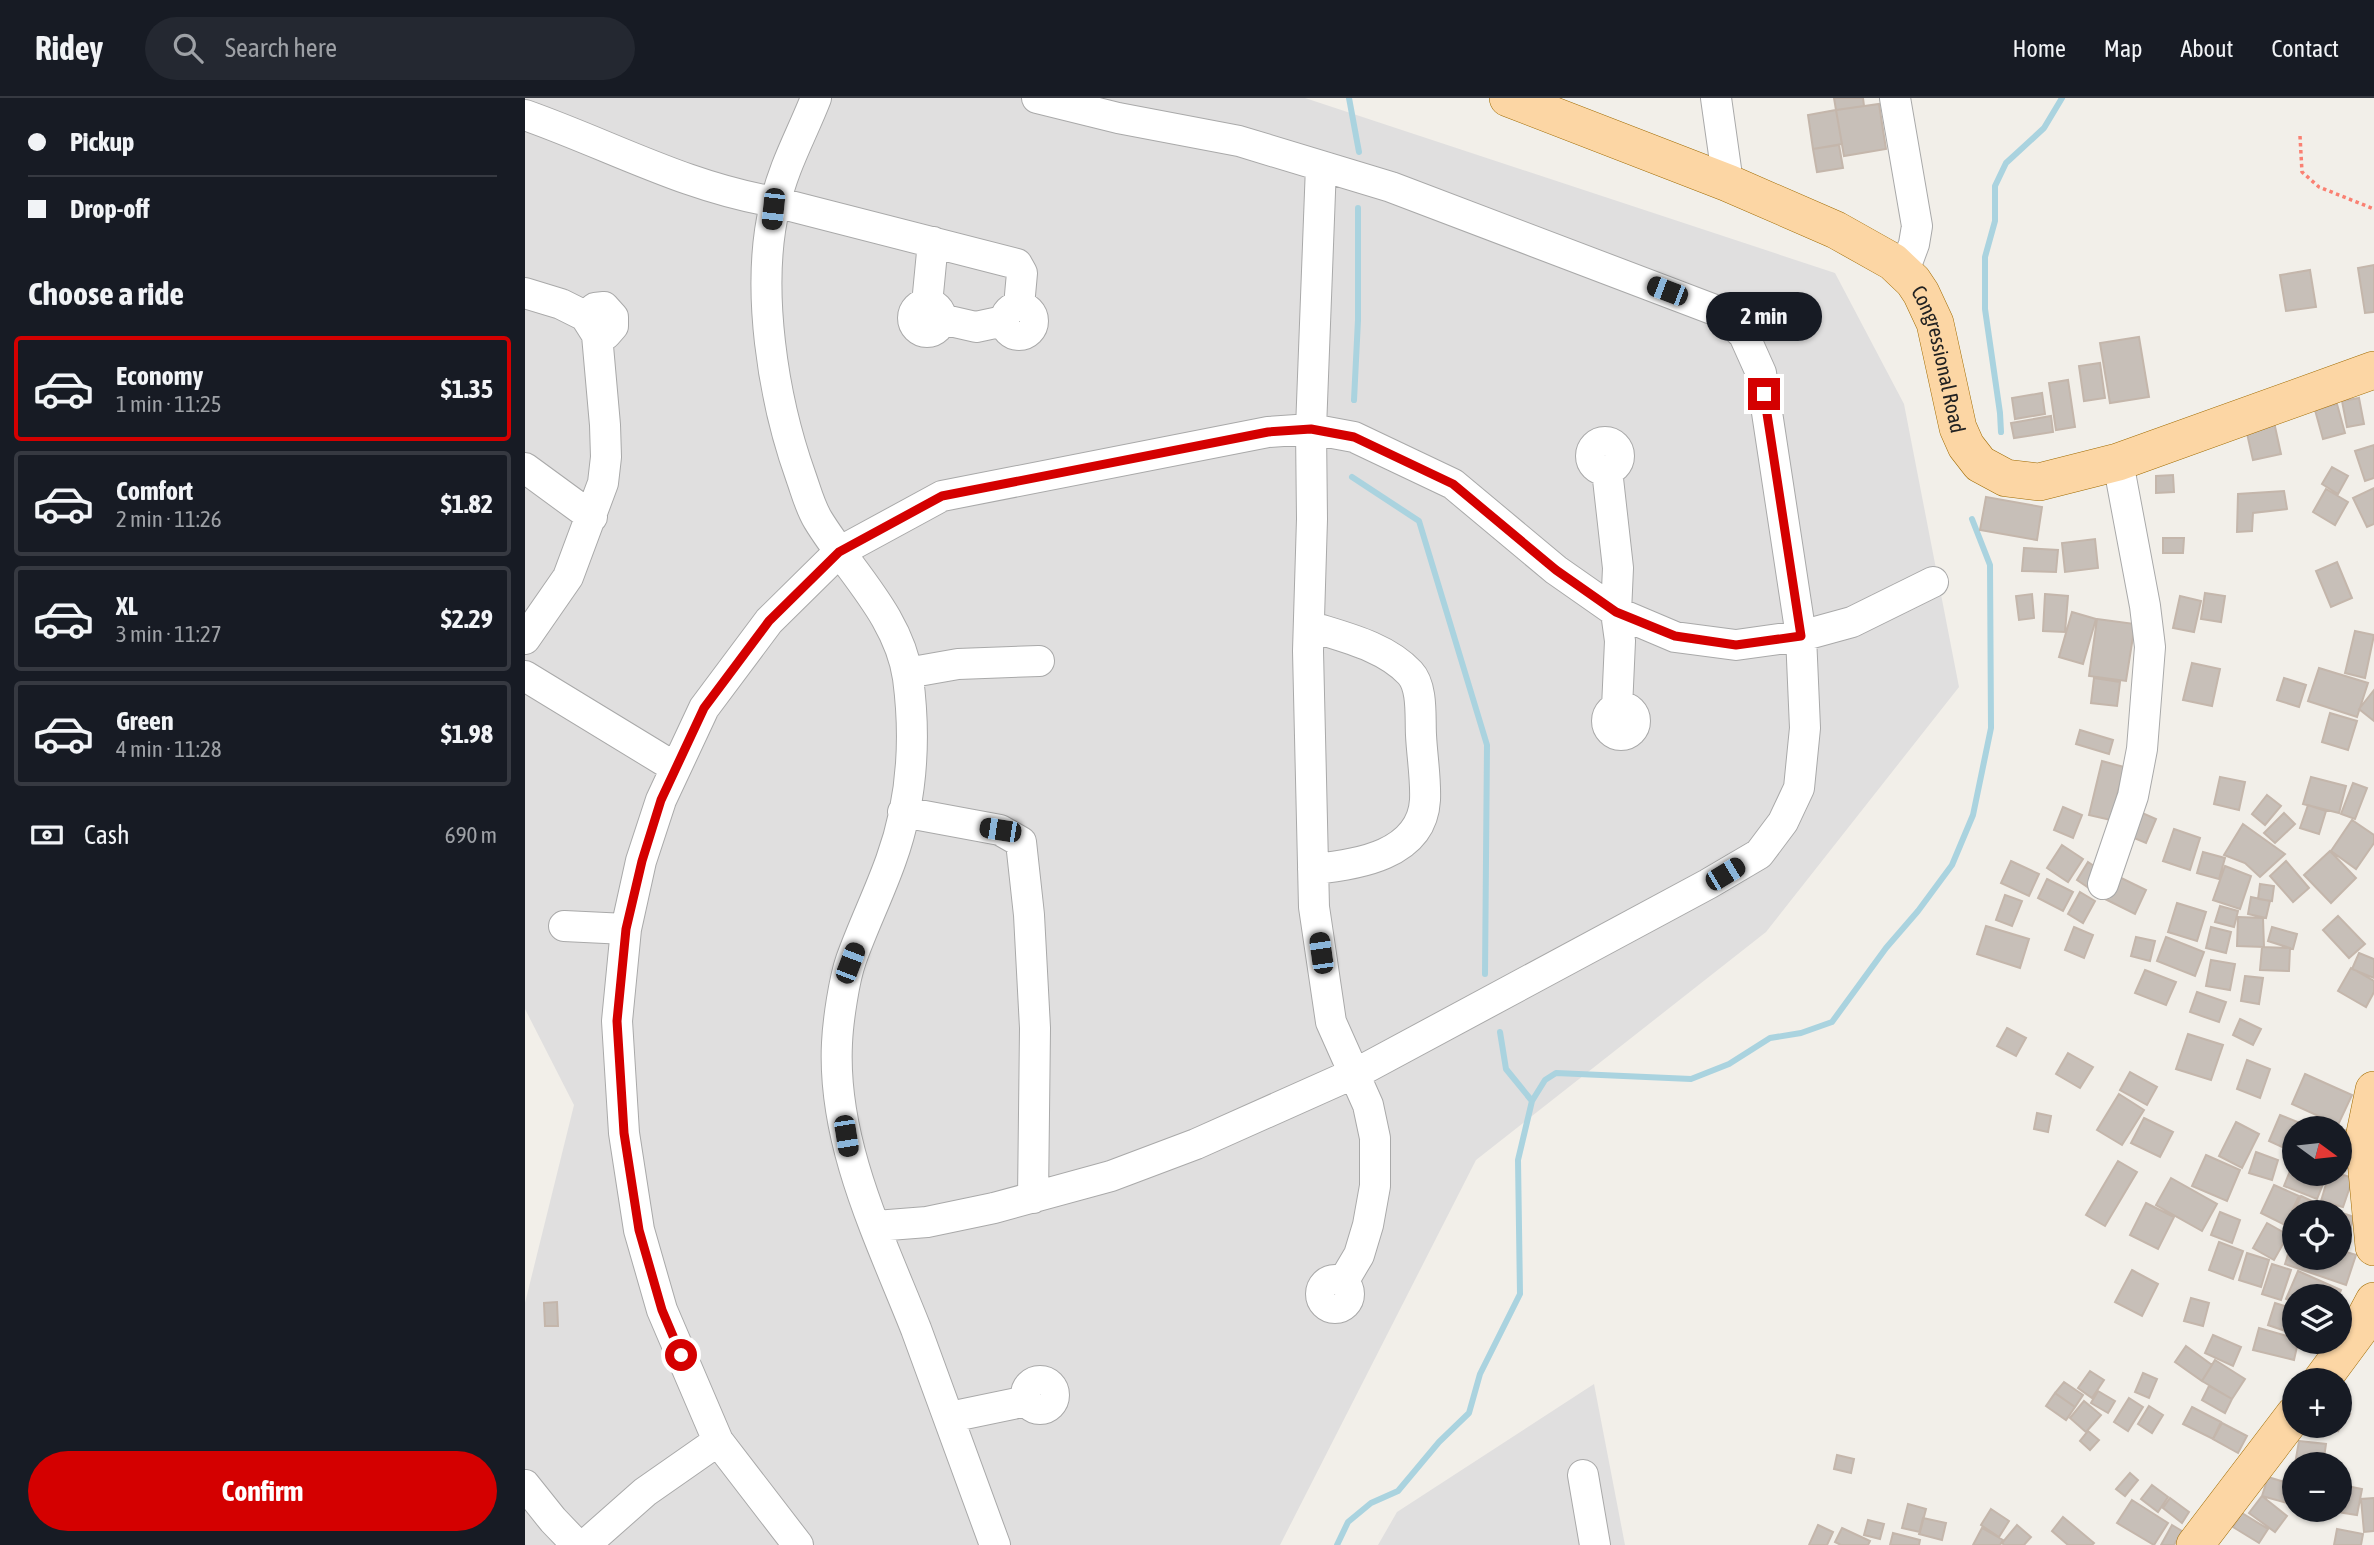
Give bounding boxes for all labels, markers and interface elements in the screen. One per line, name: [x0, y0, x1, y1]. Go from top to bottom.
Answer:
search box: [145, 17, 635, 80]
text: Ridey: [35, 29, 103, 67]
icon: search: [169, 29, 207, 67]
text: Search here: [225, 33, 337, 63]
text: Home: [2012, 35, 2066, 62]
text: Map: [2104, 35, 2142, 62]
text: About: [2180, 35, 2233, 62]
text: Contact: [2271, 35, 2339, 62]
text: Pickup: [70, 127, 134, 157]
car: [761, 187, 786, 231]
text: Drop-off: [70, 194, 150, 224]
car: [1644, 274, 1691, 308]
text: Choose a ride: [28, 275, 184, 312]
street label: Congressional Road: [1907, 280, 1971, 435]
callout: 2 min: [1706, 292, 1822, 342]
text: 2 min: [1741, 303, 1787, 329]
icon: car: [32, 357, 95, 420]
text: Economy: [116, 361, 203, 391]
text: $1.35: [441, 374, 493, 404]
route end: [1748, 378, 1780, 410]
text: 1 min · 11:25: [116, 391, 222, 417]
icon: car: [32, 472, 95, 535]
text: Comfort: [116, 476, 193, 506]
text: $1.82: [441, 489, 493, 519]
text: 2 min · 11:26: [116, 506, 222, 532]
icon: car: [32, 587, 95, 650]
text: XL: [116, 591, 138, 621]
text: $2.29: [441, 604, 493, 634]
text: 3 min · 11:27: [116, 621, 222, 647]
icon: car: [32, 702, 95, 765]
text: Green: [116, 706, 174, 736]
text: $1.98: [441, 719, 493, 749]
text: 4 min · 11:28: [116, 736, 222, 762]
icon: cash: [28, 816, 66, 854]
car: [978, 816, 1023, 844]
text: Cash: [84, 820, 130, 850]
text: 690 m: [445, 822, 497, 848]
car: [1702, 854, 1749, 894]
car: [1308, 931, 1335, 975]
car: [833, 940, 868, 986]
car: [833, 1114, 860, 1158]
north arrow: [2282, 1116, 2352, 1186]
map controls: [2282, 1116, 2352, 1522]
button: locate: [2282, 1200, 2352, 1270]
button: layers: [2282, 1284, 2352, 1354]
route start: [665, 1339, 697, 1371]
button: +: [2282, 1368, 2352, 1438]
button: Confirm: [28, 1451, 497, 1531]
button: −: [2282, 1452, 2352, 1522]

